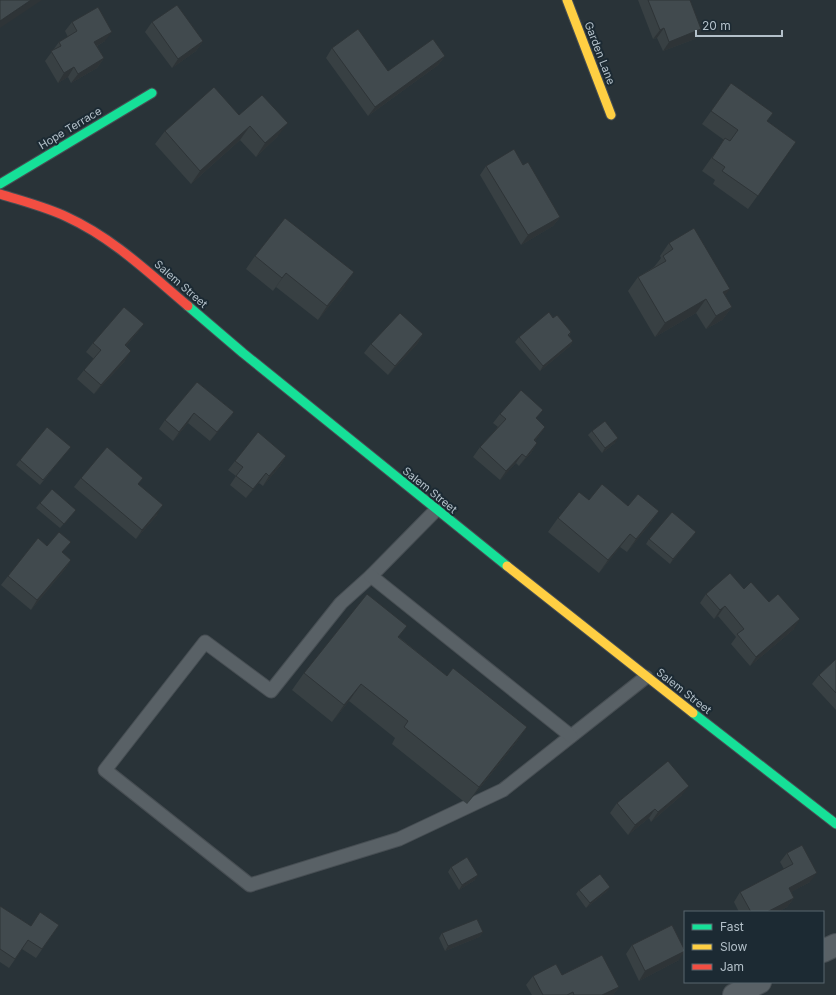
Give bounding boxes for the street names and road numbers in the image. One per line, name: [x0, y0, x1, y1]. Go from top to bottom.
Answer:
street label: Garden Lane: [582, 19, 618, 87]
street label: Hope Terrace: [36, 104, 104, 152]
street label: Salem Street: [151, 257, 211, 311]
street label: Salem Street: [400, 464, 460, 516]
street label: Salem Street: [654, 665, 715, 717]

